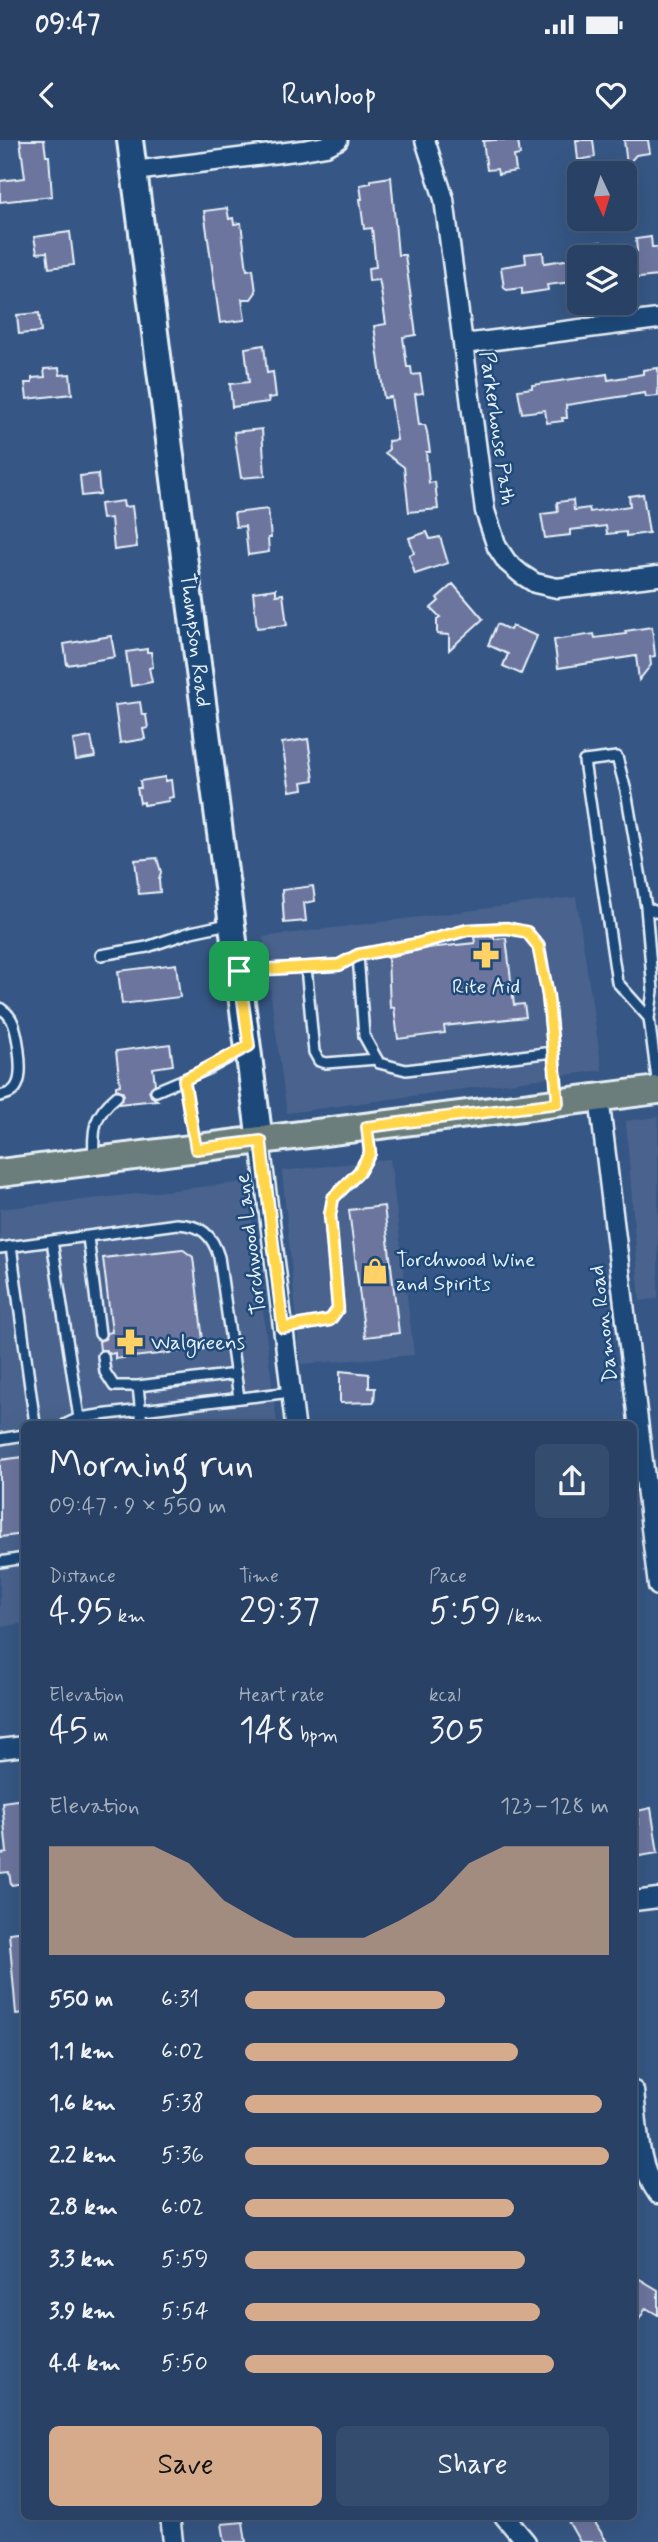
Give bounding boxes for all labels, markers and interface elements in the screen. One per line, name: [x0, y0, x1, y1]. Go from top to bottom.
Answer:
text: 09:47: [35, 8, 100, 42]
text: Runloop: [281, 74, 377, 116]
icon: back: [28, 76, 66, 114]
icon: heart: [592, 76, 630, 114]
north arrow: [567, 161, 637, 231]
map controls: [567, 161, 637, 315]
button: layers: [567, 245, 637, 315]
street label: Parkerhouse Path: [472, 349, 522, 507]
street label: Thompson Road: [173, 572, 217, 708]
pharmacy icon: Rite Aid: [471, 940, 501, 970]
pin: [209, 941, 269, 1001]
icon: arrive: [220, 952, 258, 990]
place label: Rite Aid: [452, 973, 520, 1001]
street label: Torchwood Lane: [228, 1172, 274, 1316]
place label: Torchwood Wine and Spirits: [396, 1246, 535, 1298]
shop icon: Torchwood Wine and Spirits: [360, 1256, 390, 1286]
street label: Damon Road: [583, 1264, 625, 1384]
pharmacy icon: Walgreens: [115, 1327, 145, 1357]
place label: Walgreens: [151, 1329, 245, 1358]
text: Morning run: [49, 1441, 254, 1490]
button: share: [535, 1444, 609, 1518]
text: 09:47 · 9 × 550 m: [49, 1492, 227, 1522]
text: Distance: [49, 1564, 116, 1589]
text: Time: [239, 1564, 279, 1589]
text: Pace: [429, 1564, 467, 1589]
text: 4.95: [49, 1589, 113, 1635]
text: 29:37: [239, 1589, 320, 1635]
text: 5:59: [429, 1589, 501, 1635]
text: km: [113, 1604, 145, 1629]
text: /km: [501, 1604, 542, 1629]
text: Elevation: [49, 1683, 124, 1708]
text: Heart rate: [239, 1683, 324, 1708]
text: kcal: [429, 1683, 461, 1708]
text: 45: [49, 1708, 88, 1754]
text: 148: [239, 1708, 295, 1754]
text: 305: [429, 1708, 484, 1754]
text: m: [88, 1723, 108, 1748]
text: bpm: [295, 1723, 338, 1748]
text: Elevation: [49, 1792, 140, 1822]
text: 123–128 m: [500, 1792, 609, 1822]
text: 550 m: [49, 1985, 113, 2015]
text: 6:31: [161, 1985, 199, 2015]
text: 1.1 km: [49, 2037, 114, 2067]
text: 6:02: [161, 2037, 204, 2067]
text: 1.6 km: [49, 2089, 116, 2119]
text: 5:38: [161, 2089, 204, 2119]
text: 2.2 km: [49, 2141, 116, 2171]
text: 5:36: [161, 2141, 204, 2171]
text: 2.8 km: [49, 2193, 118, 2223]
text: 6:02: [161, 2193, 204, 2223]
text: 3.3 km: [49, 2245, 114, 2275]
text: 5:59: [161, 2245, 208, 2275]
text: 3.9 km: [49, 2297, 115, 2327]
text: 5:54: [161, 2297, 209, 2327]
text: 4.4 km: [49, 2349, 120, 2379]
text: 5:50: [161, 2349, 208, 2379]
button: Save: [49, 2426, 322, 2506]
button: Share: [336, 2426, 609, 2506]

